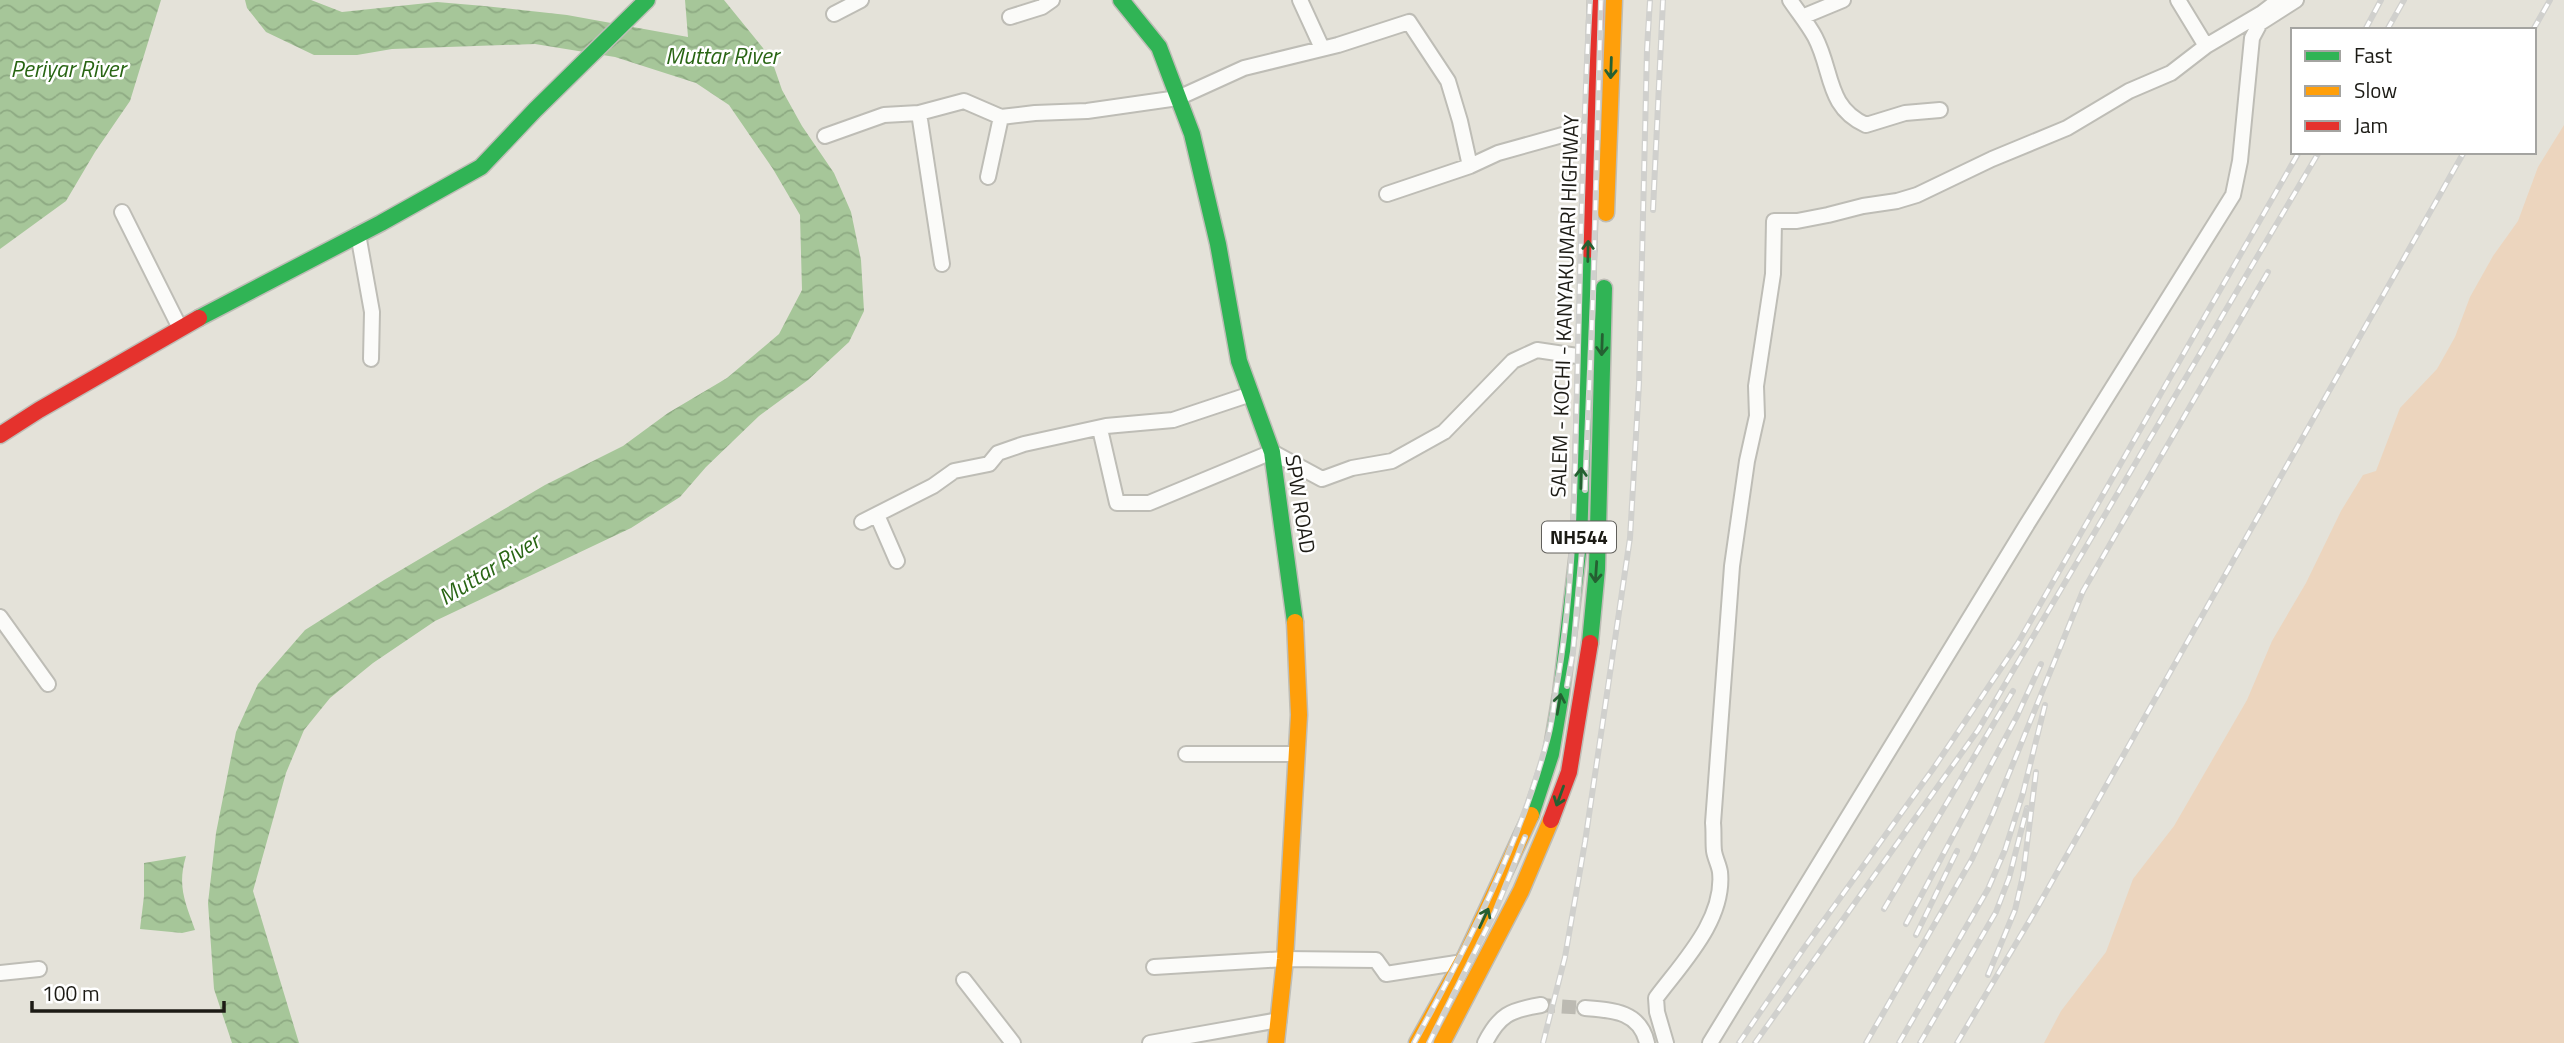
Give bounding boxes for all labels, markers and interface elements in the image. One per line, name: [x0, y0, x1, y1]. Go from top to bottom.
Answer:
legend: [2291, 28, 2536, 154]
water label: Muttar River: [665, 38, 782, 73]
text: Fast: [2354, 39, 2393, 71]
water label: Periyar River: [11, 51, 128, 86]
one-way arrow: [1605, 56, 1618, 79]
text: Slow: [2354, 74, 2397, 106]
text: Jam: [2354, 109, 2388, 141]
street label: SALEM - KOCHI - KANYAKUMARI HIGHWAY: [1541, 113, 1587, 498]
one-way arrow: [1581, 240, 1594, 263]
one-way arrow: [1595, 333, 1609, 356]
street label: SPW ROAD: [1277, 452, 1325, 556]
one-way arrow: [1574, 467, 1588, 490]
water label: Muttar River: [431, 522, 548, 614]
road number: NH544: [1542, 522, 1616, 552]
one-way arrow: [1589, 560, 1602, 583]
one-way arrow: [1553, 694, 1567, 716]
one-way arrow: [1553, 784, 1565, 806]
one-way arrow: [1478, 908, 1491, 929]
scale bar: [32, 970, 224, 1014]
text: 100 m: [42, 977, 99, 1009]

